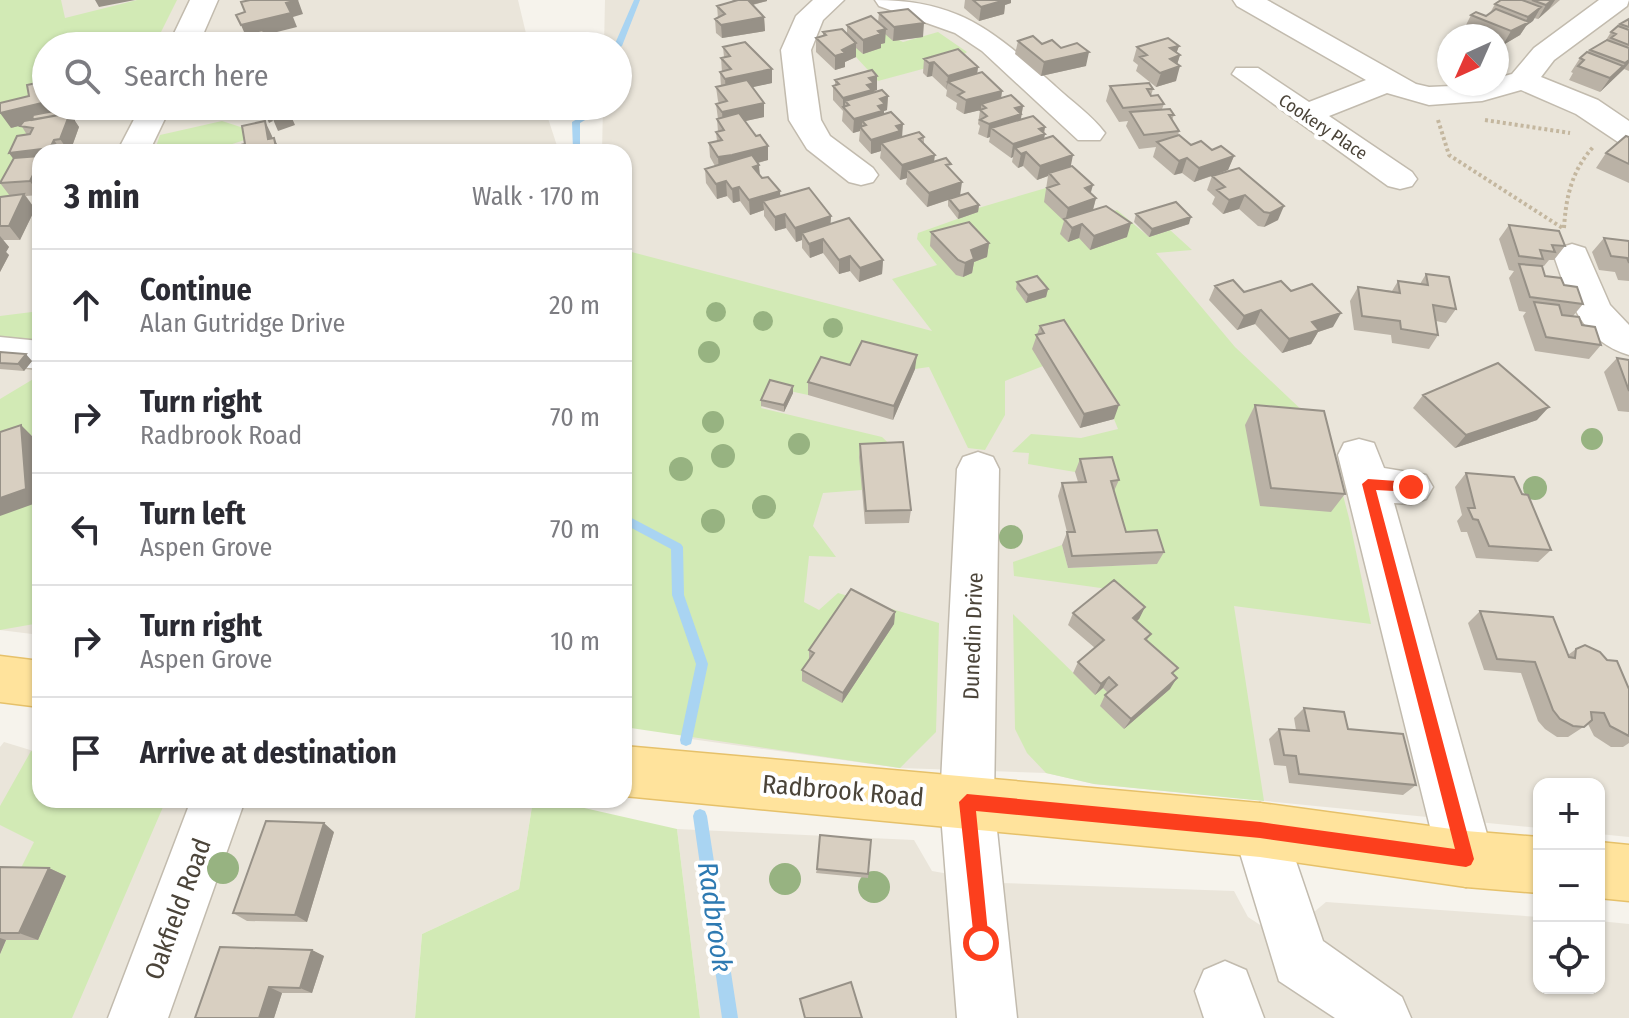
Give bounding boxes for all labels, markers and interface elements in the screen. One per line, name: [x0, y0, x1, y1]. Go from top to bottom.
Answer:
north arrow: [1437, 24, 1509, 96]
search box: [32, 32, 632, 120]
icon: search: [60, 54, 104, 98]
text: Search here: [124, 58, 269, 94]
street label: Cookery Place: [1274, 89, 1372, 165]
text: 3 min: [64, 176, 140, 217]
text: Walk · 170 m: [472, 181, 600, 212]
text: Continue: [140, 272, 252, 308]
icon: ahead: [64, 283, 108, 327]
text: 20 m: [549, 290, 600, 321]
text: Alan Gutridge Drive: [140, 308, 345, 339]
text: Turn right: [140, 384, 262, 420]
icon: right: [64, 395, 108, 439]
text: 70 m: [550, 402, 600, 433]
text: Radbrook Road: [140, 420, 302, 451]
route end: [1393, 469, 1429, 505]
text: Turn left: [140, 496, 246, 532]
icon: left: [64, 507, 108, 551]
text: 70 m: [550, 514, 600, 545]
text: Aspen Grove: [140, 532, 272, 563]
street label: Dunedin Drive: [957, 572, 989, 700]
text: Turn right: [140, 608, 262, 644]
icon: right: [64, 619, 108, 663]
text: 10 m: [550, 626, 600, 657]
text: Aspen Grove: [140, 644, 272, 675]
icon: arrive: [64, 731, 108, 775]
text: Arrive at destination: [140, 735, 397, 771]
street label: Radbrook Road: [761, 768, 925, 814]
map controls: [1533, 778, 1605, 994]
button: +: [1533, 778, 1605, 850]
street label: Oakfield Road: [138, 834, 218, 984]
button: −: [1533, 850, 1605, 922]
water label: Radbrook: [691, 860, 739, 974]
button: locate: [1533, 922, 1605, 994]
route start: [963, 925, 999, 961]

